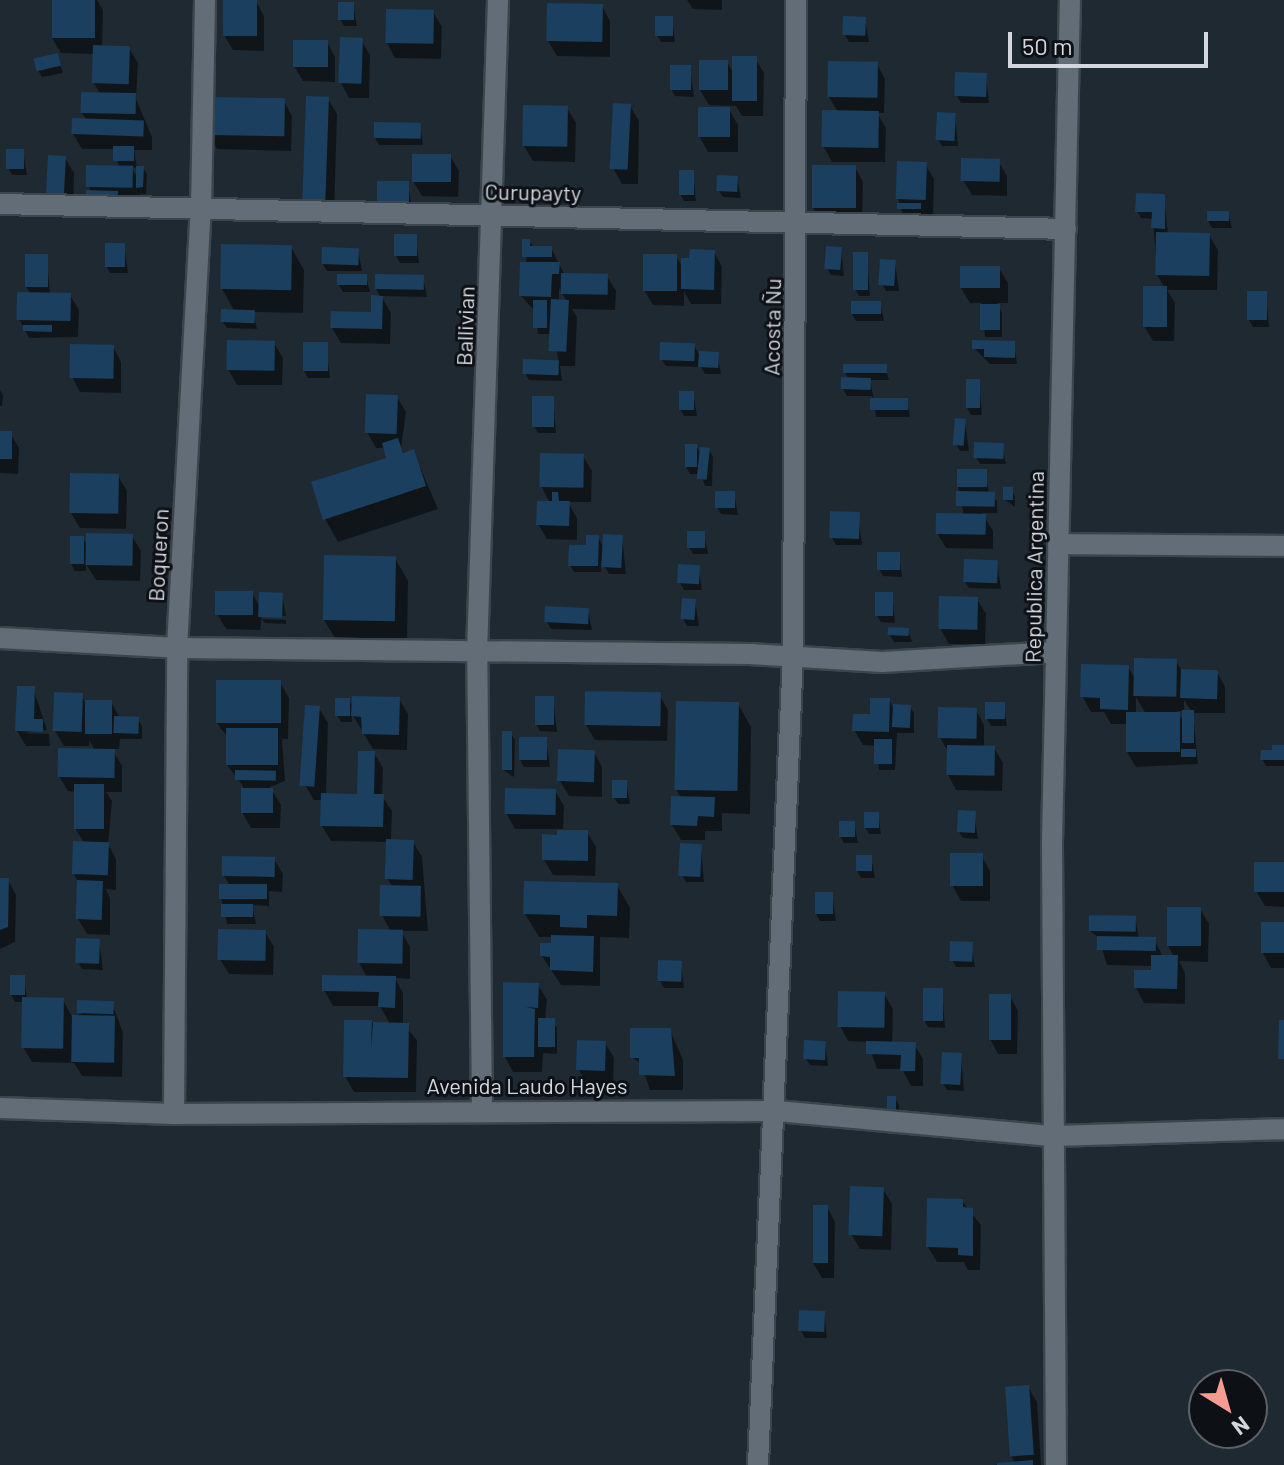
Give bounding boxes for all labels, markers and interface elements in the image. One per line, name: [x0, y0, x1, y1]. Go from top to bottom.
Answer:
scale bar: [1012, 16, 1212, 66]
text: 50 m: [1022, 31, 1073, 60]
street label: Curupayty: [485, 178, 581, 206]
street label: Acosta Ñu: [758, 278, 786, 376]
street label: Ballivian: [450, 286, 480, 366]
street label: Republica Argentina: [1019, 471, 1049, 663]
street label: Boqueron: [142, 508, 174, 602]
street label: Avenida Laudo Hayes: [427, 1073, 627, 1099]
north arrow: [1188, 1369, 1268, 1449]
text: N: [1228, 1412, 1255, 1441]

